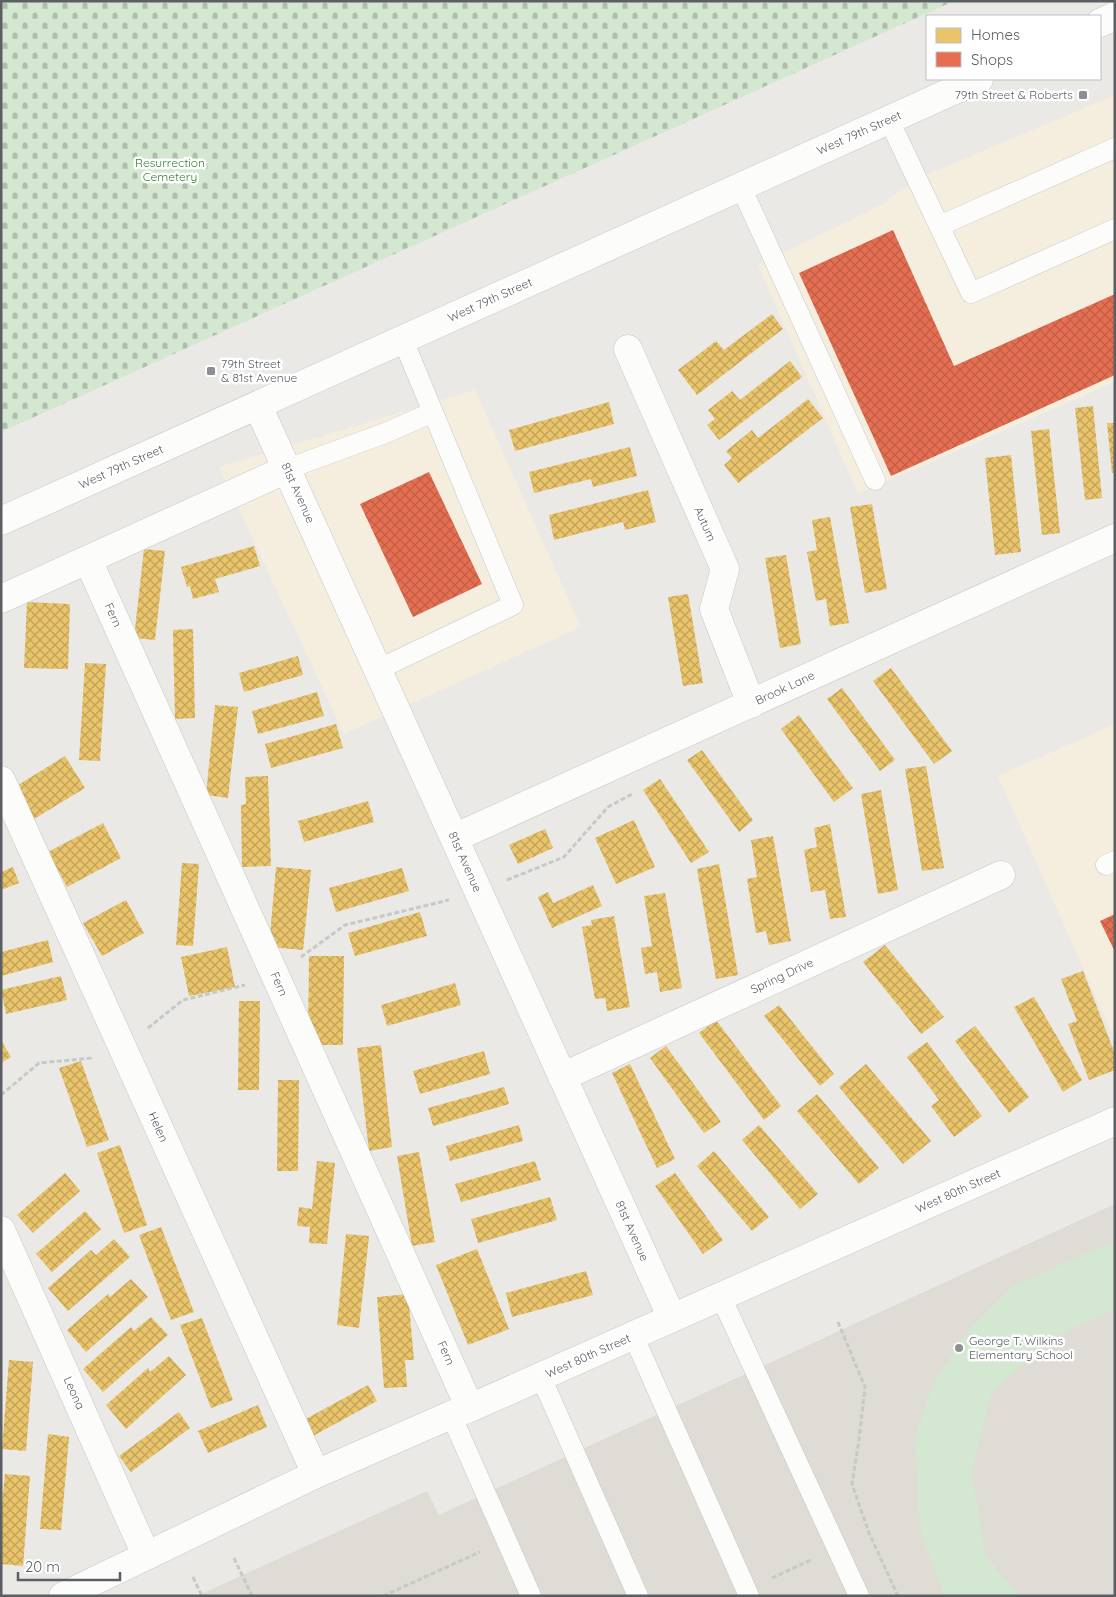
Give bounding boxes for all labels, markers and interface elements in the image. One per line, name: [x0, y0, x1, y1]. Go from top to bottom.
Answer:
legend: [926, 15, 1101, 80]
text: Homes: [971, 25, 1020, 44]
text: Shops: [971, 50, 1013, 69]
place label: 79th Street & Roberts: [955, 87, 1073, 102]
marker: 79th Street & Roberts: [1077, 89, 1089, 101]
street label: West 79th Street: [814, 107, 903, 158]
park label: Resurrection Cemetery: [135, 155, 205, 184]
street label: West 79th Street: [445, 274, 534, 325]
place label: 79th Street & 81st Avenue: [221, 356, 298, 385]
marker: 79th Street & 81st Avenue: [205, 365, 217, 377]
street label: West 79th Street: [76, 441, 165, 492]
street label: 81st Avenue: [278, 460, 319, 526]
street label: Autum: [691, 504, 720, 543]
street label: Fern: [102, 600, 125, 629]
street label: Brook Lane: [753, 667, 817, 708]
street label: 81st Avenue: [445, 829, 486, 895]
street label: Spring Drive: [748, 954, 816, 997]
street label: Fern: [268, 969, 291, 998]
street label: Helen: [145, 1109, 172, 1144]
street label: West 80th Street: [913, 1165, 1003, 1216]
street label: 81st Avenue: [612, 1198, 653, 1264]
street label: West 80th Street: [543, 1330, 633, 1381]
place label: George T. Wilkins Elementary School: [969, 1333, 1073, 1362]
street label: Fern: [435, 1338, 458, 1367]
marker: George T. Wilkins Elementary School: [953, 1342, 965, 1354]
street label: Leona: [61, 1374, 88, 1412]
scale bar: [18, 1550, 120, 1582]
text: 20 m: [25, 1557, 60, 1576]

